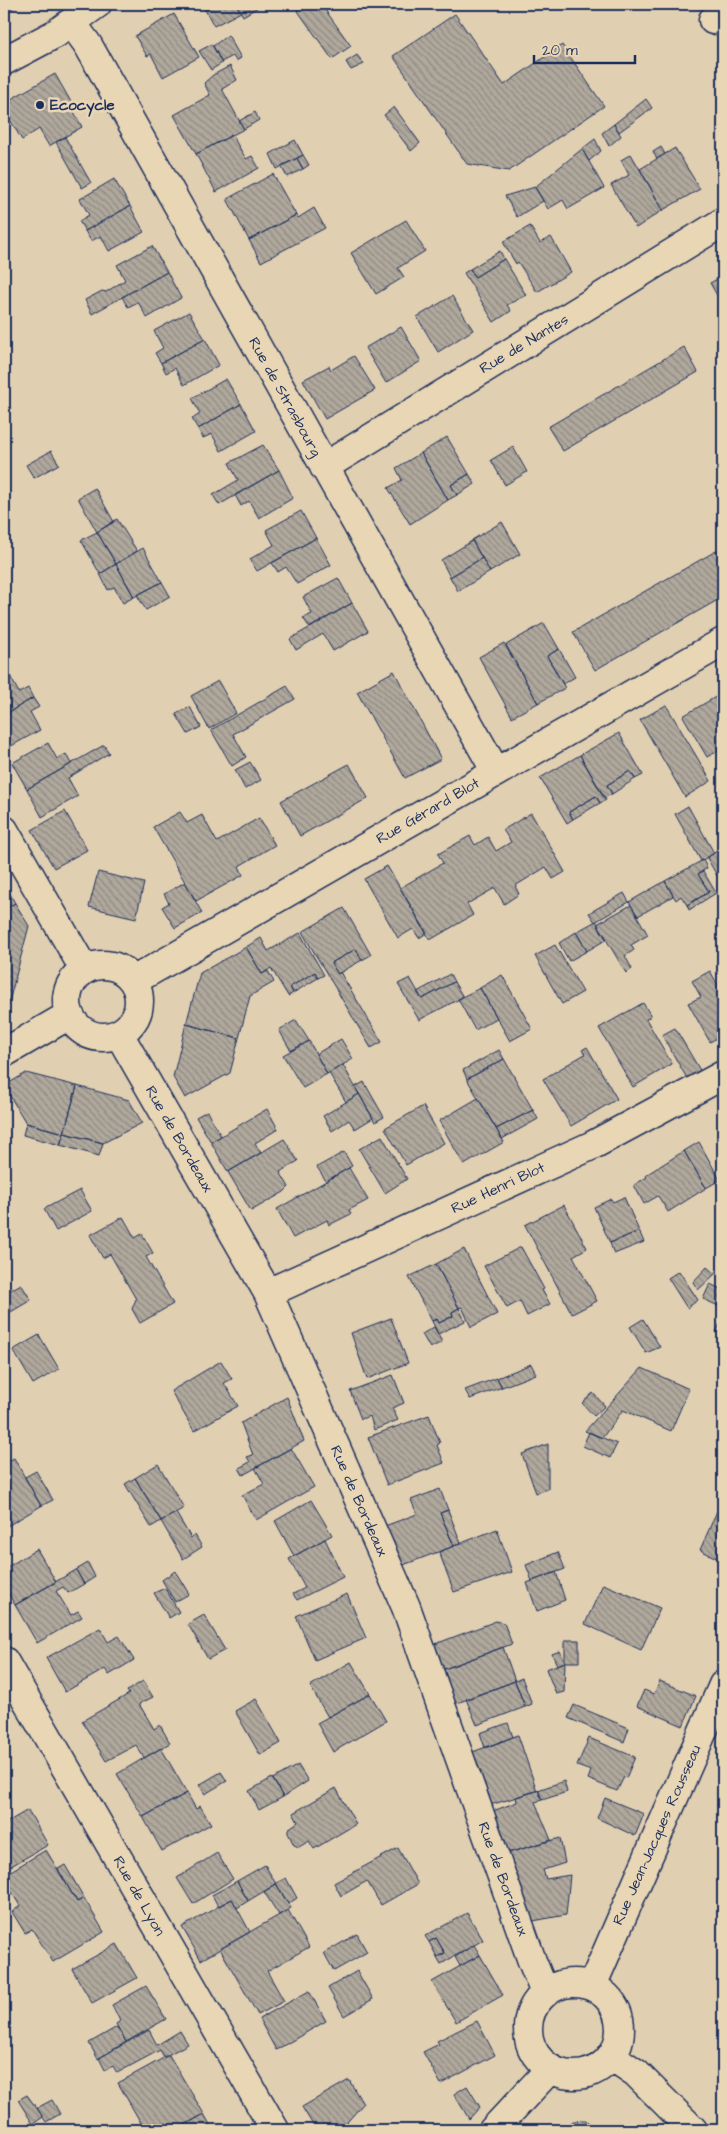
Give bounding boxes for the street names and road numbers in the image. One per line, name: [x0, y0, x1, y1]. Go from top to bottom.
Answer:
street label: Rue de Nantes: [476, 309, 573, 379]
street label: Rue de Strasbourg: [242, 333, 327, 461]
street label: Rue Gérard Blot: [372, 773, 484, 849]
street label: Rue de Bordeaux: [140, 1082, 218, 1197]
street label: Rue Henri Blot: [448, 1157, 548, 1219]
street label: Rue de Bordeaux: [325, 1442, 393, 1561]
street label: Rue Jean-Jacques Rousseau: [608, 1741, 707, 1929]
street label: Rue de Bordeaux: [473, 1819, 534, 1940]
street label: Rue de Lyon: [107, 1852, 171, 1941]

